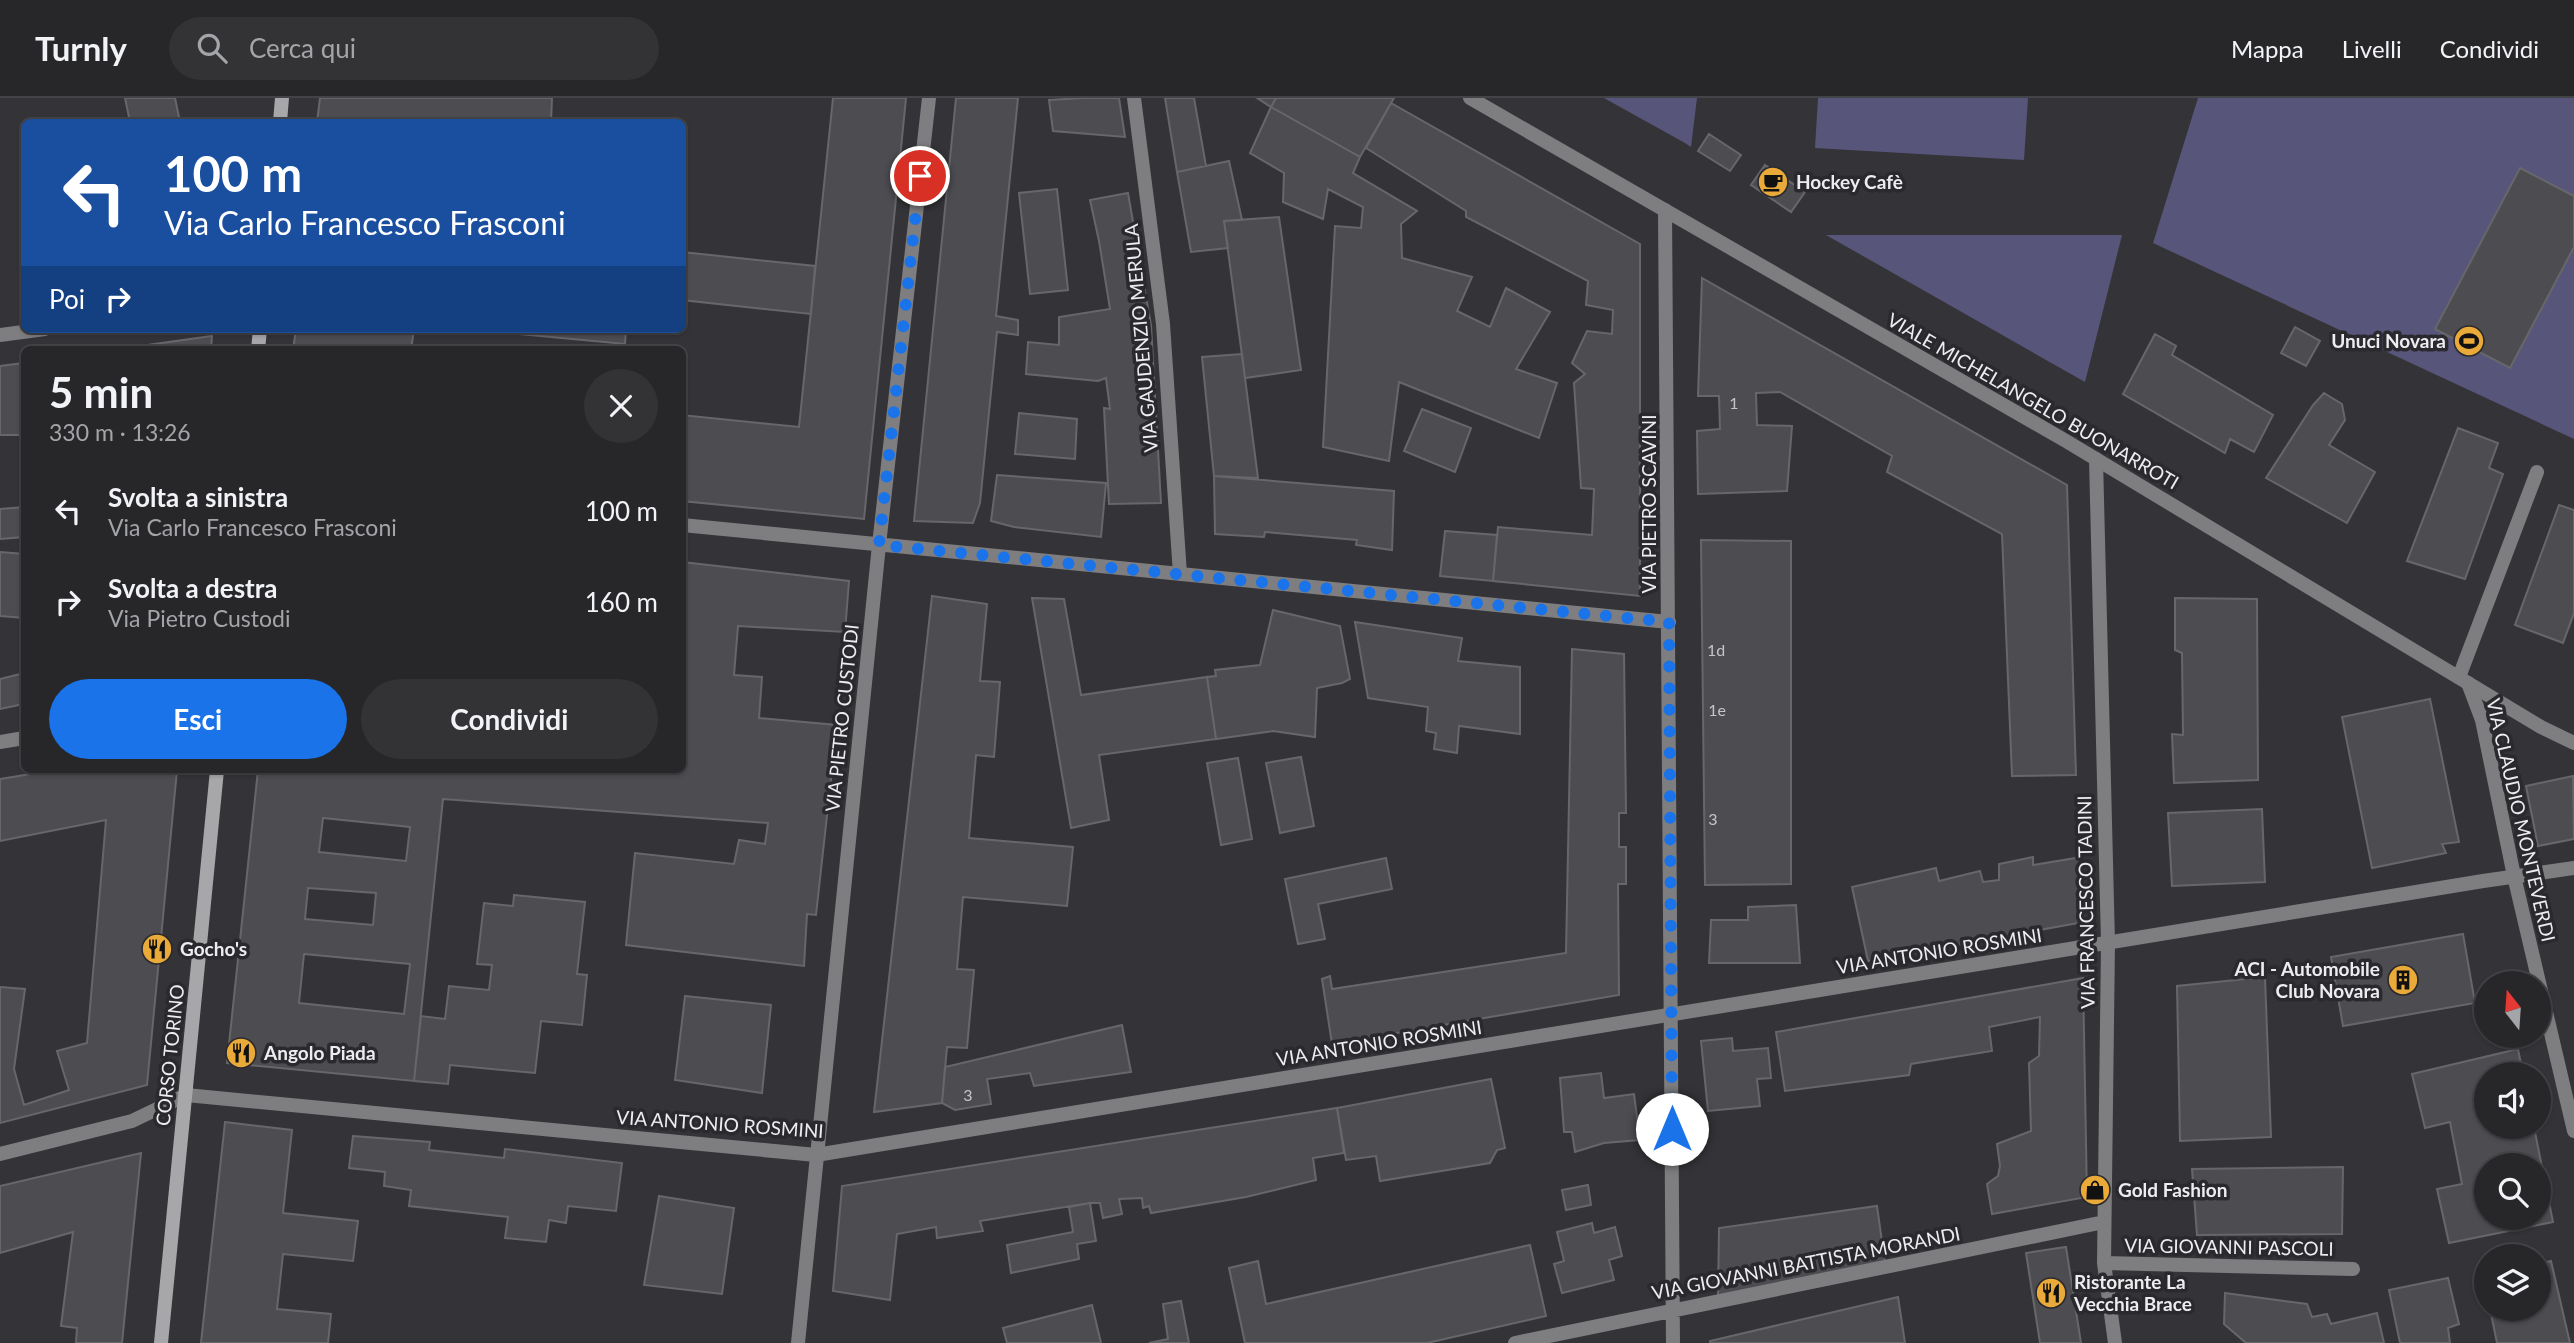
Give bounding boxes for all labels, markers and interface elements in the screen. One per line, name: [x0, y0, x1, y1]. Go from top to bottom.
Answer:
search box: [169, 17, 659, 80]
text: Turnly: [35, 28, 127, 68]
icon: search: [193, 29, 231, 67]
text: Cerca qui: [249, 32, 356, 64]
text: Mappa: [2231, 34, 2304, 63]
text: Livelli: [2342, 34, 2402, 63]
text: Condividi: [2440, 34, 2539, 63]
text: 100 m: [164, 144, 302, 202]
pin: [890, 146, 950, 206]
icon: left: [49, 147, 140, 238]
icon: arrive: [901, 157, 939, 195]
cafe icon: Hockey Cafè: [1756, 165, 1790, 199]
place label: Hockey Cafè: [1796, 170, 1903, 193]
text: Via Carlo Francesco Frasconi: [164, 203, 566, 242]
street label: VIA GAUDENZIO MERULA: [1119, 223, 1162, 453]
icon: right: [99, 280, 137, 318]
text: Poi: [49, 283, 85, 315]
street label: VIALE MICHELANGELO BUONARROTI: [1883, 307, 2183, 494]
sports icon: Unuci Novara: [2452, 324, 2486, 358]
place label: Unuci Novara: [2331, 329, 2446, 352]
text: 5 min: [49, 367, 153, 417]
button: close: [584, 369, 658, 443]
house number: 1: [1729, 393, 1739, 412]
street label: VIA PIETRO SCAVINI: [1637, 415, 1660, 593]
text: 330 m · 13:26: [49, 418, 191, 446]
text: Svolta a sinistra: [108, 481, 288, 513]
icon: left: [49, 492, 87, 530]
text: 100 m: [585, 495, 658, 527]
text: Via Carlo Francesco Frasconi: [108, 513, 397, 541]
text: Svolta a destra: [108, 572, 278, 604]
icon: right: [49, 583, 87, 621]
text: 160 m: [585, 586, 658, 618]
text: Via Pietro Custodi: [108, 604, 290, 632]
street label: VIA PIETRO CUSTODI: [820, 623, 863, 813]
house number: 1d: [1707, 640, 1725, 659]
button: Esci: [49, 679, 347, 759]
button: Condividi: [361, 679, 658, 759]
street label: VIA CLAUDIO MONTEVERDI: [2482, 696, 2561, 944]
house number: 1e: [1708, 700, 1726, 719]
street label: VIA FRANCESCO TADINI: [2072, 795, 2099, 1009]
house number: 3: [1708, 809, 1718, 828]
street label: VIA ANTONIO ROSMINI: [1834, 923, 2043, 978]
restaurant icon: Gocho's: [140, 932, 174, 966]
place label: Gocho's: [180, 937, 247, 960]
place label: ACI - Automobile Club Novara: [2233, 957, 2380, 1002]
building icon: ACI - Automobile Club Novara: [2386, 963, 2420, 997]
north arrow: [2474, 971, 2552, 1048]
map controls: [2474, 971, 2551, 1321]
street label: CORSO TORINO: [151, 983, 188, 1127]
street label: VIA ANTONIO ROSMINI: [1274, 1015, 1483, 1070]
restaurant icon: Angolo Piada: [224, 1036, 258, 1070]
place label: Angolo Piada: [263, 1041, 376, 1064]
button: sound: [2474, 1062, 2551, 1139]
house number: 3: [963, 1085, 973, 1104]
position arrow: [1635, 1092, 1709, 1166]
street label: VIA ANTONIO ROSMINI: [616, 1105, 824, 1142]
button: search: [2474, 1153, 2551, 1230]
shop icon: Gold Fashion: [2078, 1173, 2112, 1207]
place label: Gold Fashion: [2118, 1178, 2227, 1201]
street label: VIA GIOVANNI BATTISTA MORANDI: [1650, 1221, 1962, 1304]
street label: VIA GIOVANNI PASCOLI: [2124, 1233, 2334, 1260]
button: layers: [2474, 1244, 2551, 1321]
place label: Ristorante La Vecchia Brace: [2073, 1270, 2192, 1315]
restaurant icon: Ristorante La Vecchia Brace: [2034, 1276, 2068, 1310]

